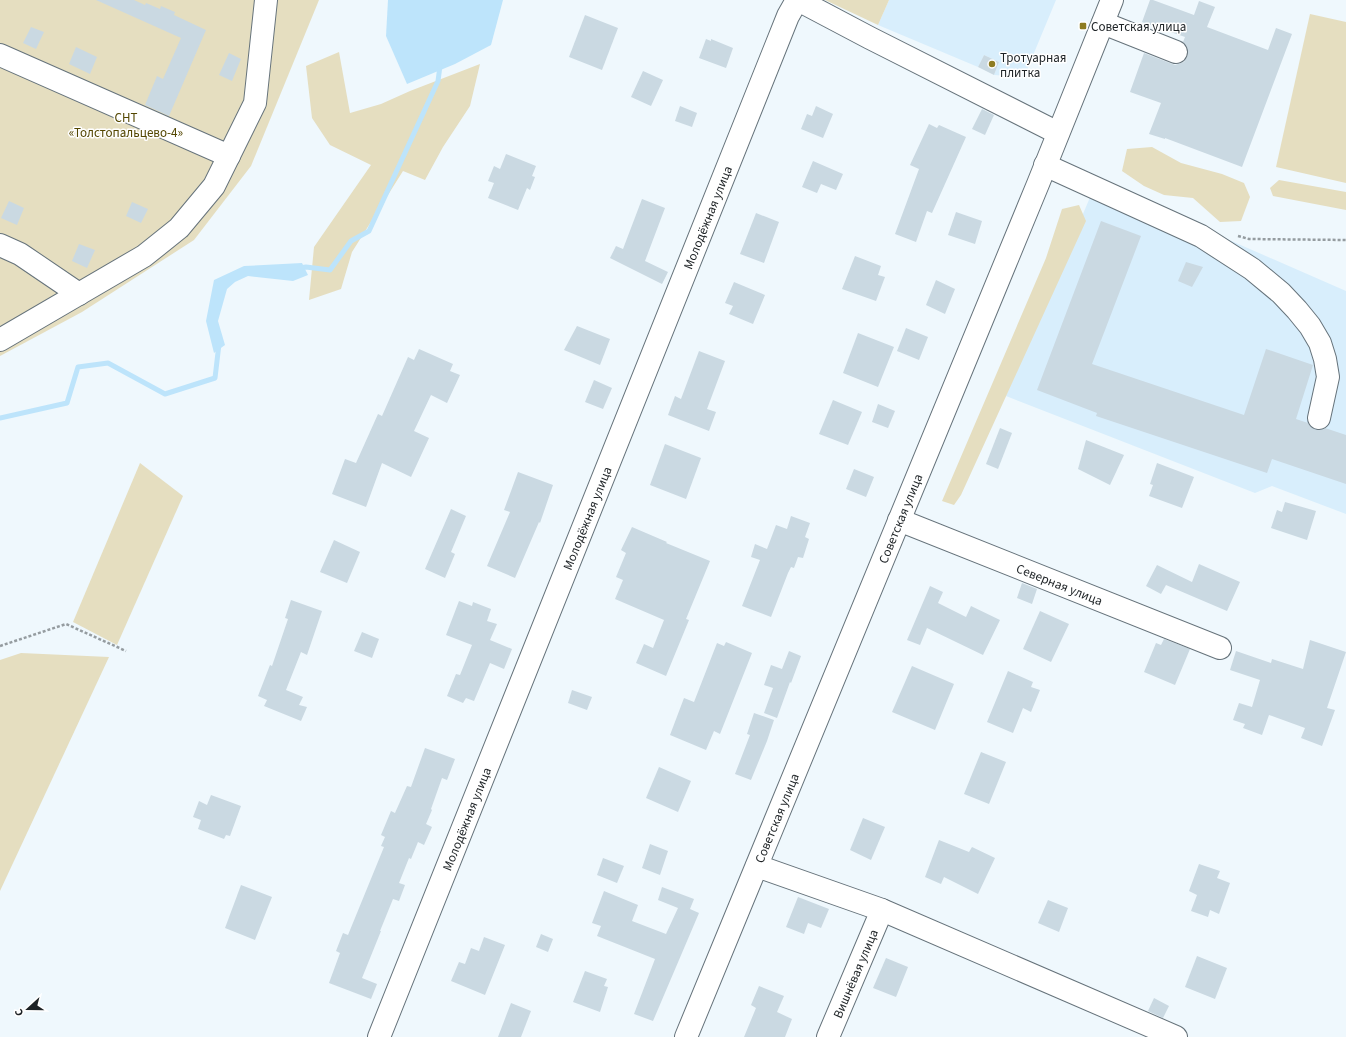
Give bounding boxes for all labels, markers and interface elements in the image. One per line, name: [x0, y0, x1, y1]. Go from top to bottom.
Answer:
place label: Советская улица: [1091, 18, 1186, 36]
marker: Советская улица: [1078, 21, 1088, 31]
place label: Тротуарная плитка: [1000, 49, 1067, 82]
marker: Тротуарная плитка: [987, 59, 997, 69]
park label: СНТ «Толстопальцево-4»: [69, 109, 183, 142]
street label: Молодёжная улица: [679, 163, 737, 272]
street label: Молодёжная улица: [559, 464, 617, 573]
street label: Советская улица: [874, 471, 927, 566]
street label: Северная улица: [1014, 560, 1105, 610]
street label: Молодёжная улица: [438, 765, 496, 874]
street label: Советская улица: [751, 771, 804, 866]
street label: Вишнёвая улица: [829, 927, 883, 1021]
north arrow: [8, 989, 48, 1029]
text: С: [11, 1006, 27, 1018]

